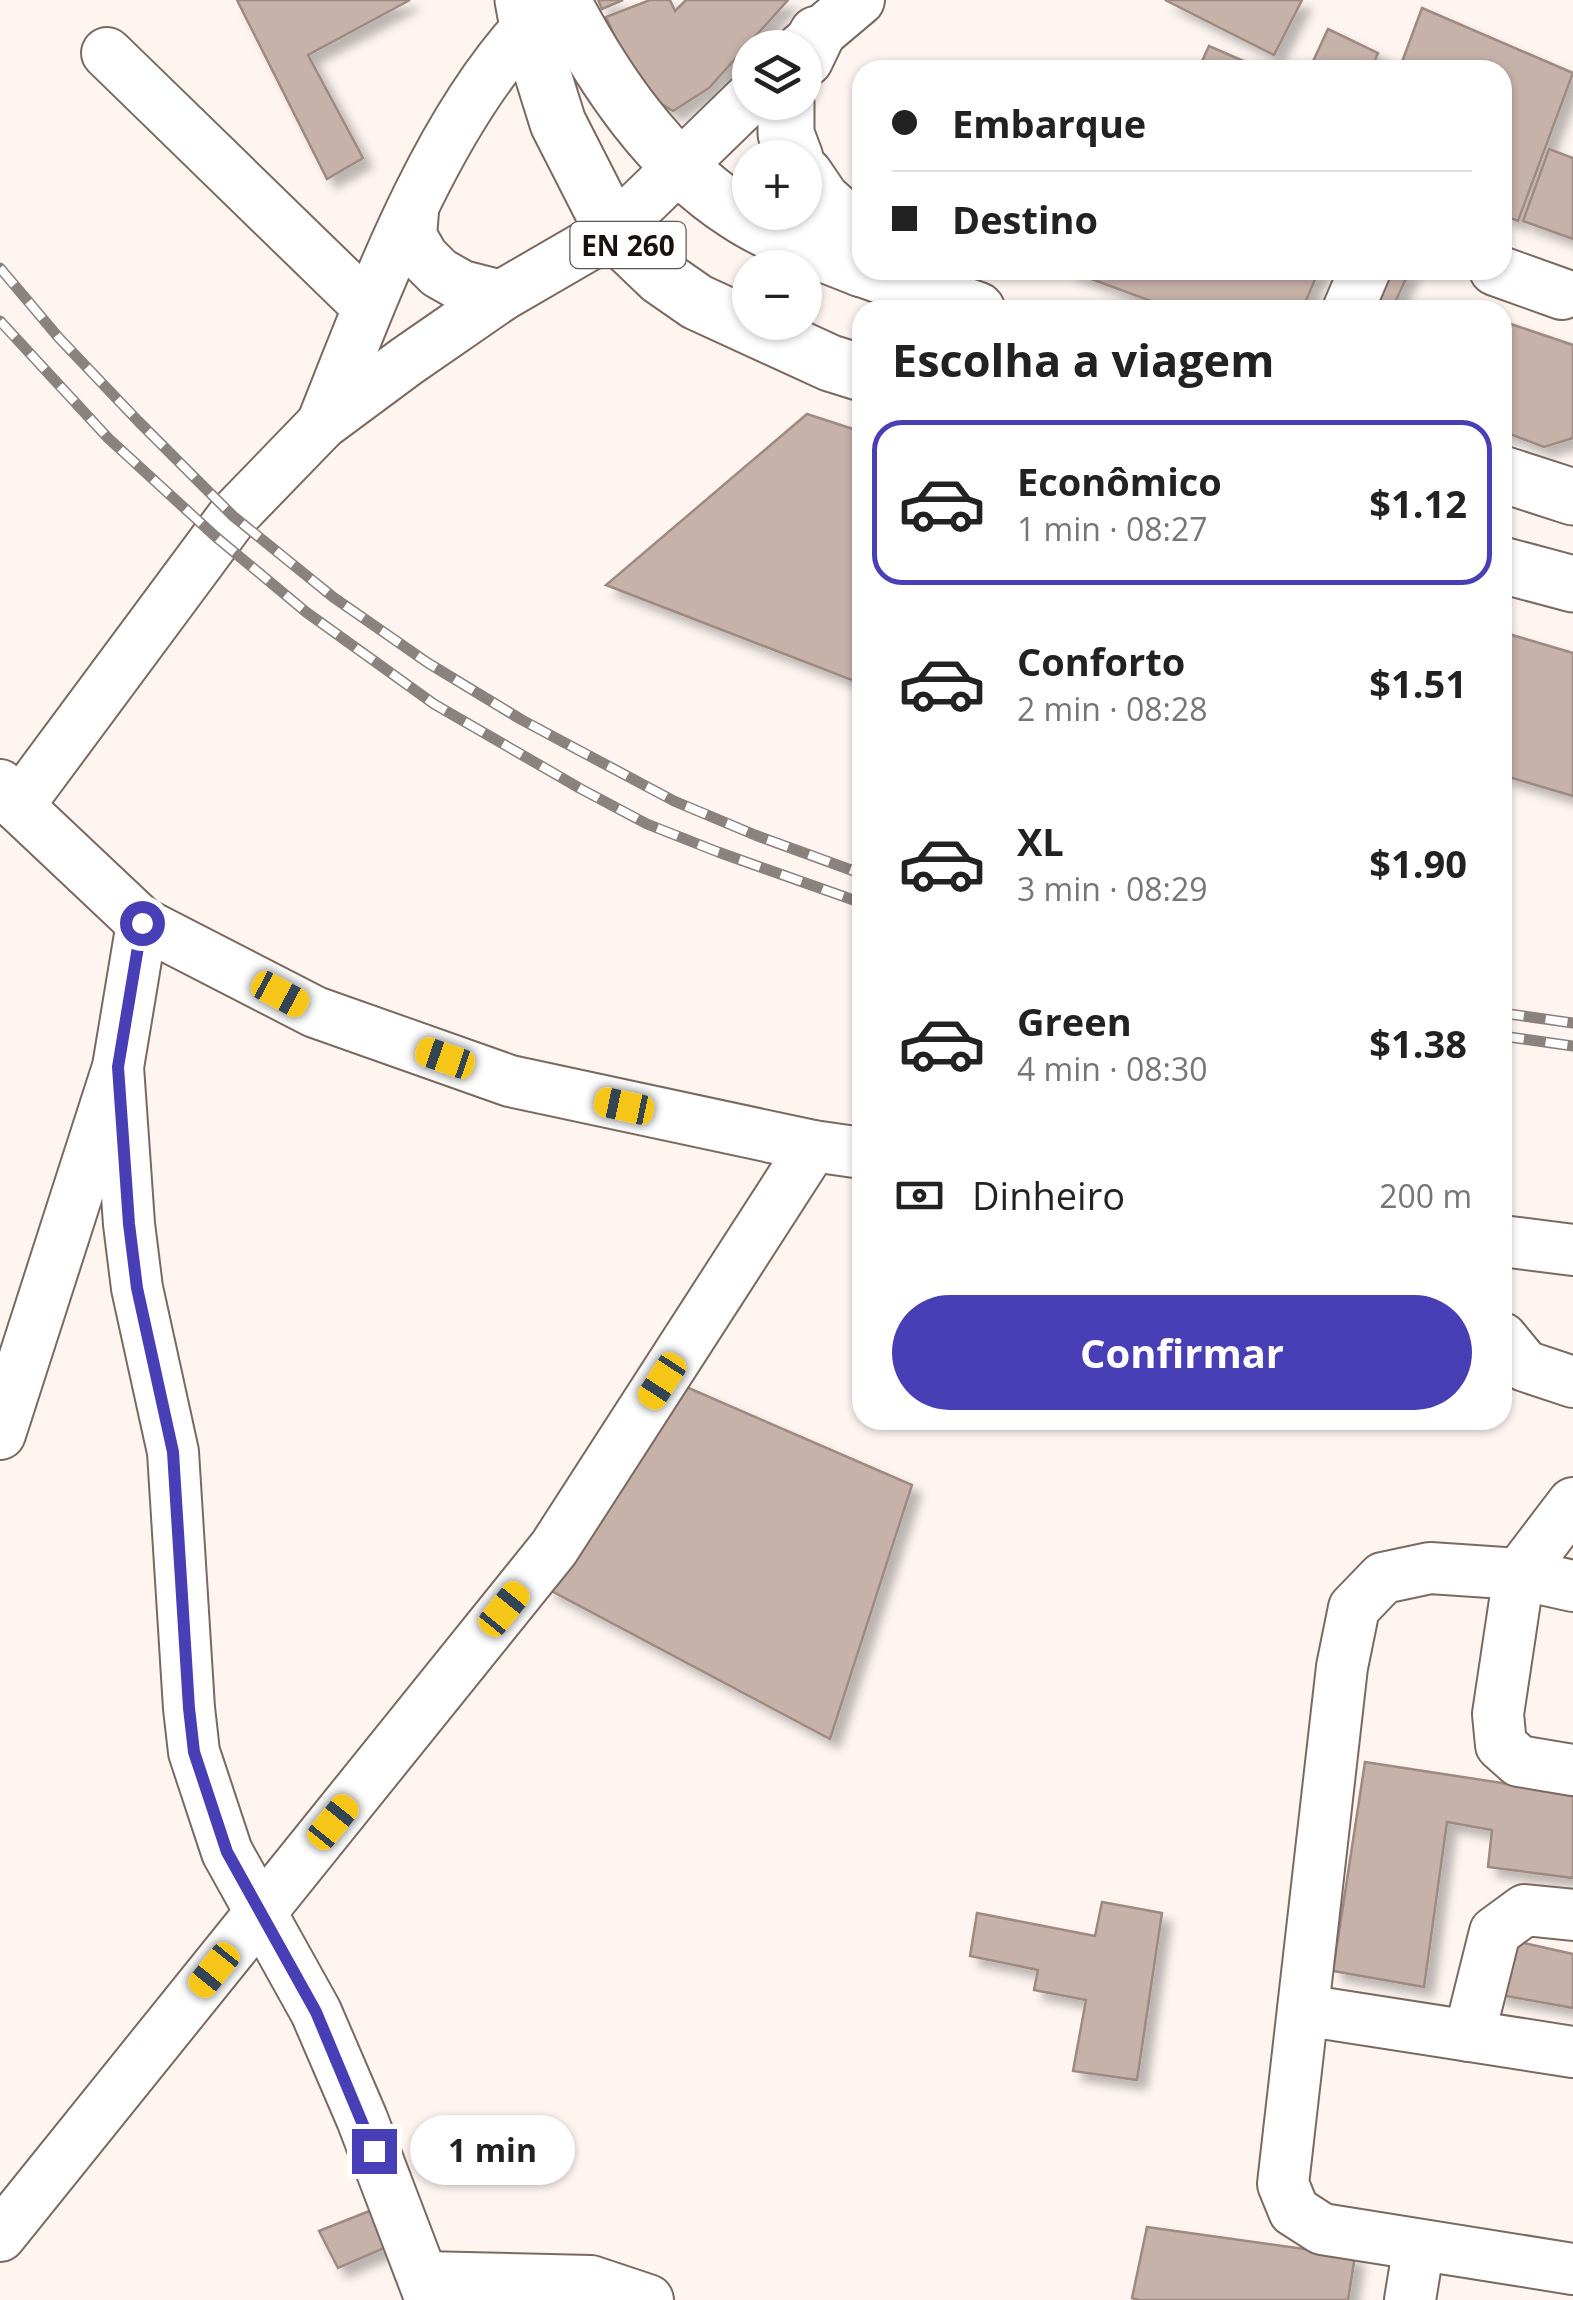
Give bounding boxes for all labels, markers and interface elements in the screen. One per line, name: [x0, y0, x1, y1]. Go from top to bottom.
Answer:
map controls: [732, 30, 822, 340]
button: layers: [732, 30, 822, 120]
text: Embarque: [952, 97, 1146, 149]
button: +: [732, 140, 822, 230]
text: Destino: [952, 193, 1098, 245]
road number: EN 260: [570, 222, 686, 268]
button: −: [732, 250, 822, 340]
text: Escolha a viagem: [892, 329, 1274, 390]
text: Econômico: [1017, 455, 1222, 507]
icon: car: [897, 458, 987, 548]
text: $1.12: [1369, 477, 1467, 529]
text: 1 min · 08:27: [1017, 507, 1208, 550]
text: Conforto: [1017, 635, 1185, 687]
icon: car: [897, 638, 987, 728]
text: $1.51: [1369, 657, 1467, 709]
text: 2 min · 08:28: [1017, 687, 1208, 730]
text: XL: [1017, 815, 1064, 867]
icon: car: [897, 818, 987, 908]
text: $1.90: [1369, 837, 1467, 889]
text: 3 min · 08:29: [1017, 867, 1208, 910]
route start: [120, 901, 165, 946]
car: [246, 967, 314, 1021]
text: Green: [1017, 995, 1132, 1047]
icon: car: [897, 998, 987, 1088]
text: $1.38: [1369, 1017, 1467, 1069]
car: [412, 1034, 478, 1082]
text: 4 min · 08:30: [1017, 1047, 1208, 1090]
car: [592, 1085, 656, 1127]
icon: cash: [892, 1168, 947, 1223]
text: Dinheiro: [972, 1169, 1125, 1221]
text: 200 m: [1379, 1174, 1472, 1217]
button: Confirmar: [892, 1295, 1472, 1410]
car: [633, 1348, 691, 1414]
car: [473, 1576, 535, 1642]
car: [302, 1789, 364, 1855]
car: [183, 1937, 245, 2003]
callout: 1 min: [409, 2116, 574, 2186]
text: 1 min: [448, 2128, 537, 2171]
route end: [352, 2129, 397, 2174]

